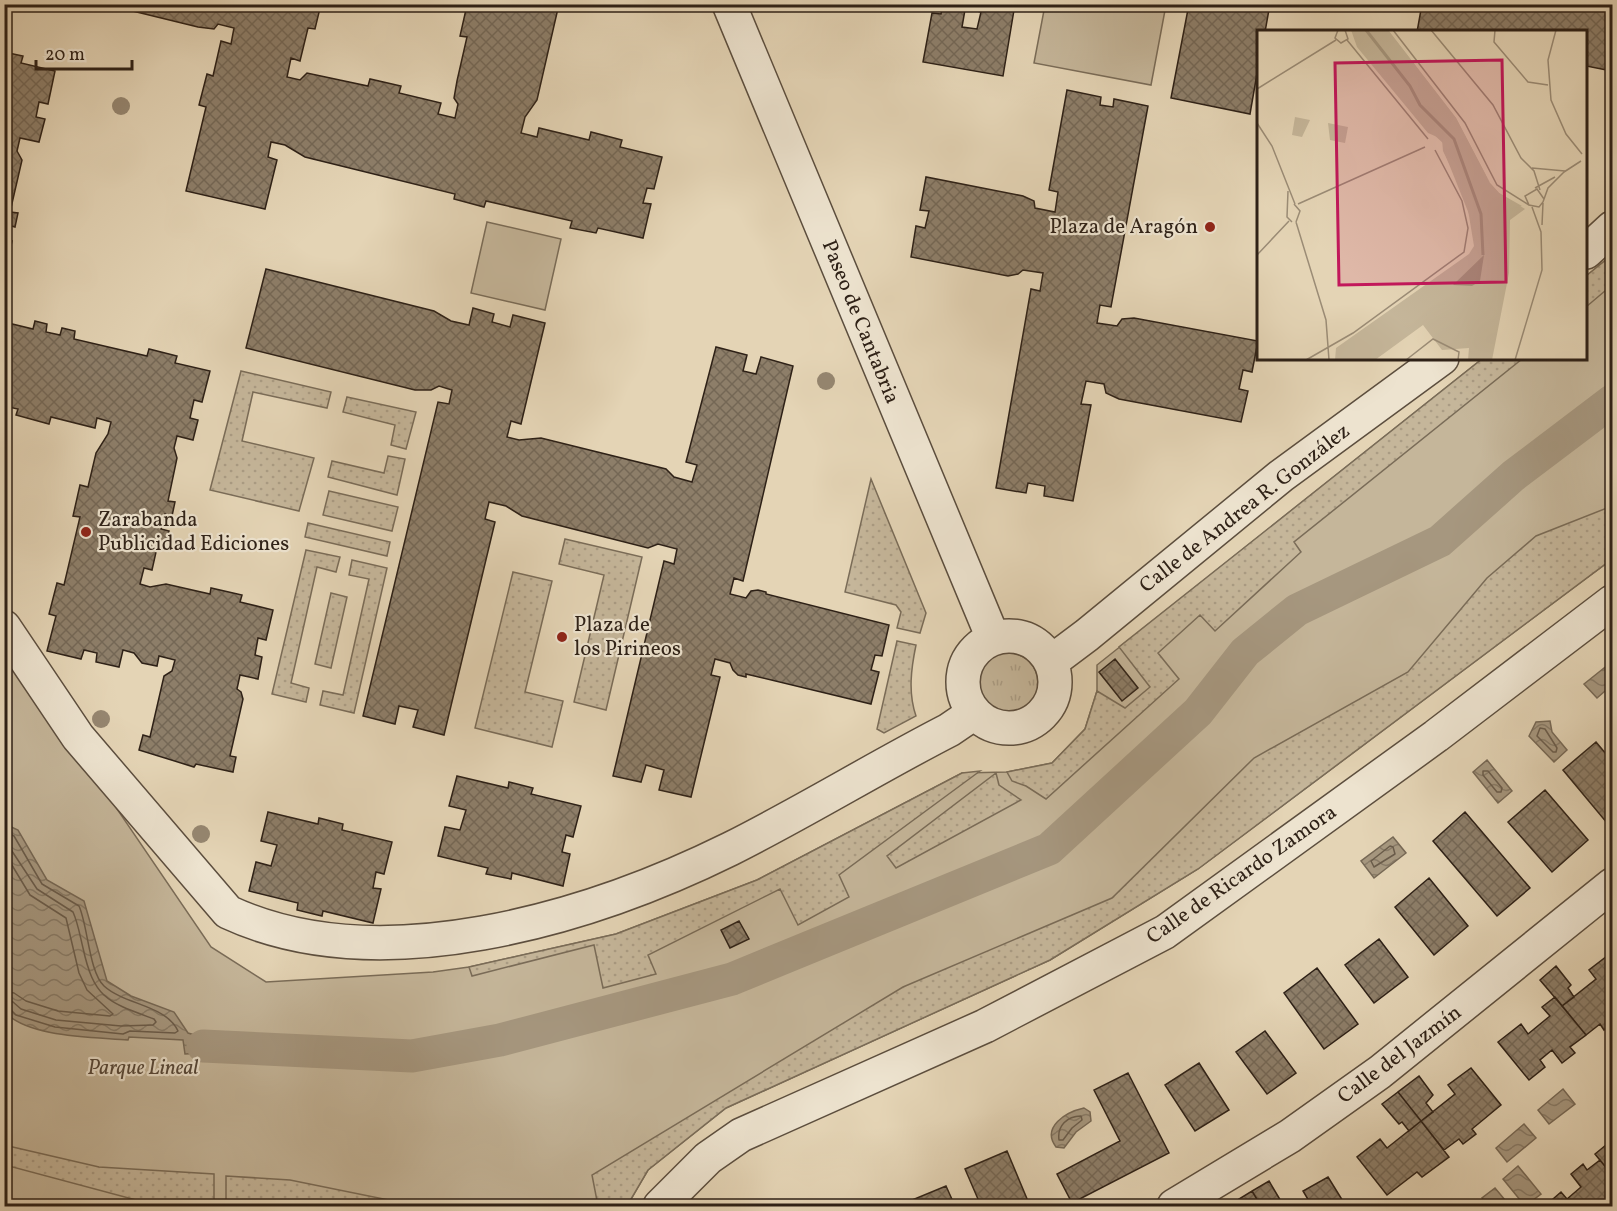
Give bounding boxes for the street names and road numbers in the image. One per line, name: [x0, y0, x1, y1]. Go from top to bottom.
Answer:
street label: Paseo de Cantabria: [814, 236, 906, 408]
street label: Calle de Andrea R. González: [1134, 418, 1356, 600]
street label: Calle de Ricardo Zamora: [1141, 798, 1343, 952]
street label: Calle del Jazmín: [1332, 999, 1468, 1111]

